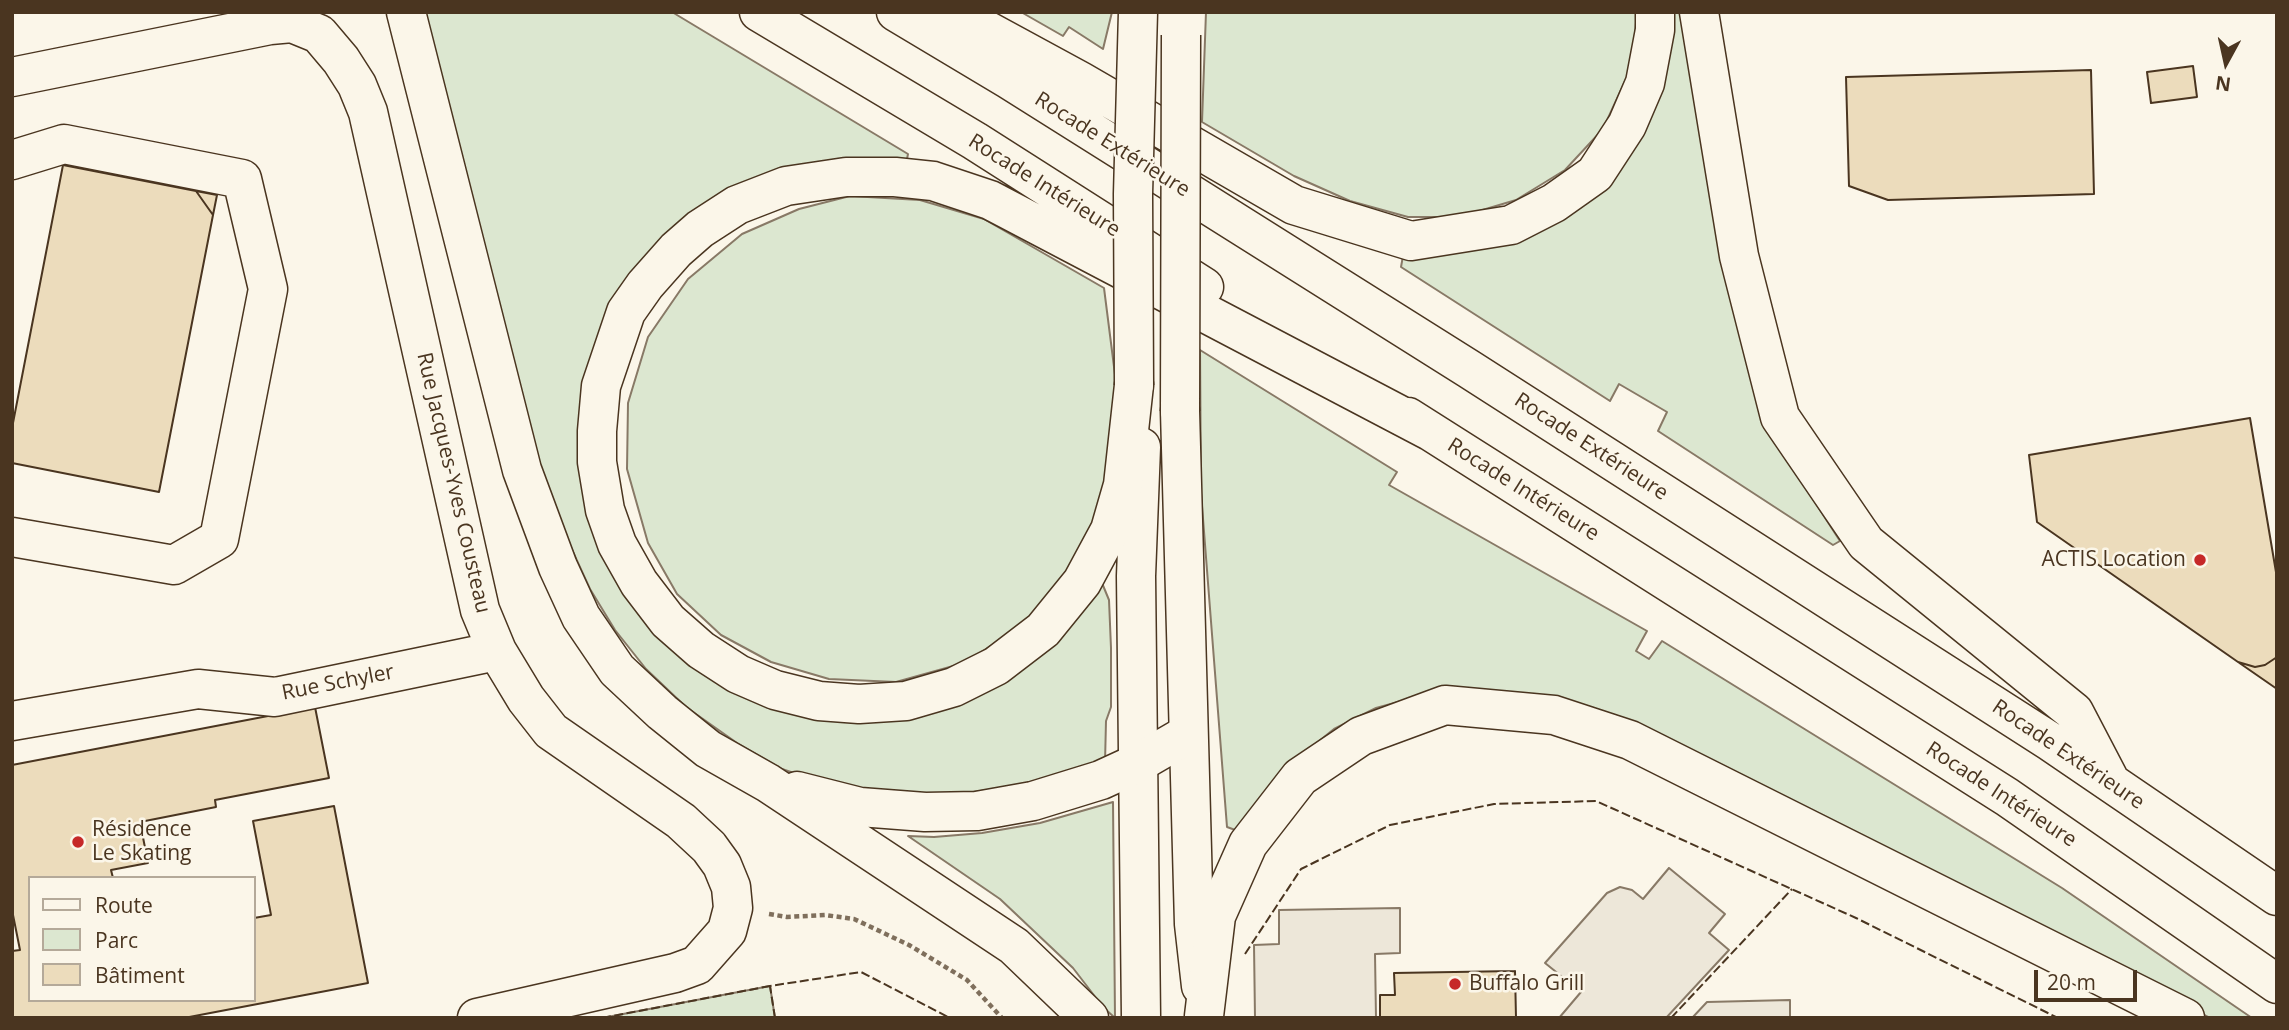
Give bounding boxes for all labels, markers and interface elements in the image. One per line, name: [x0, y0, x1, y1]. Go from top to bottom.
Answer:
north arrow: [2191, 28, 2261, 98]
text: N: [2214, 70, 2233, 98]
street label: Rocade Extérieure: [1030, 87, 1194, 203]
street label: Rocade Intérieure: [963, 129, 1125, 243]
street label: Rue Jacques-Yves Cousteau: [411, 350, 495, 616]
street label: Rocade Extérieure: [1509, 388, 1673, 506]
street label: Rocade Intérieure: [1442, 433, 1604, 547]
place label: ACTIS Location: [2041, 547, 2186, 573]
marker: ACTIS Location: [2192, 552, 2208, 568]
street label: Rue Schyler: [280, 660, 396, 706]
street label: Rocade Extérieure: [1987, 695, 2149, 815]
street label: Rocade Intérieure: [1921, 737, 2081, 853]
place label: Résidence Le Skating: [92, 817, 191, 867]
marker: Résidence Le Skating: [70, 834, 86, 850]
legend: [28, 876, 256, 1002]
text: Route: [95, 891, 153, 919]
text: Parc: [95, 926, 138, 954]
scale bar: [2037, 956, 2140, 1000]
text: Bâtiment: [95, 961, 185, 989]
text: 20 m: [2047, 968, 2096, 996]
place label: Buffalo Grill: [1469, 971, 1584, 997]
marker: Buffalo Grill: [1447, 976, 1463, 992]

